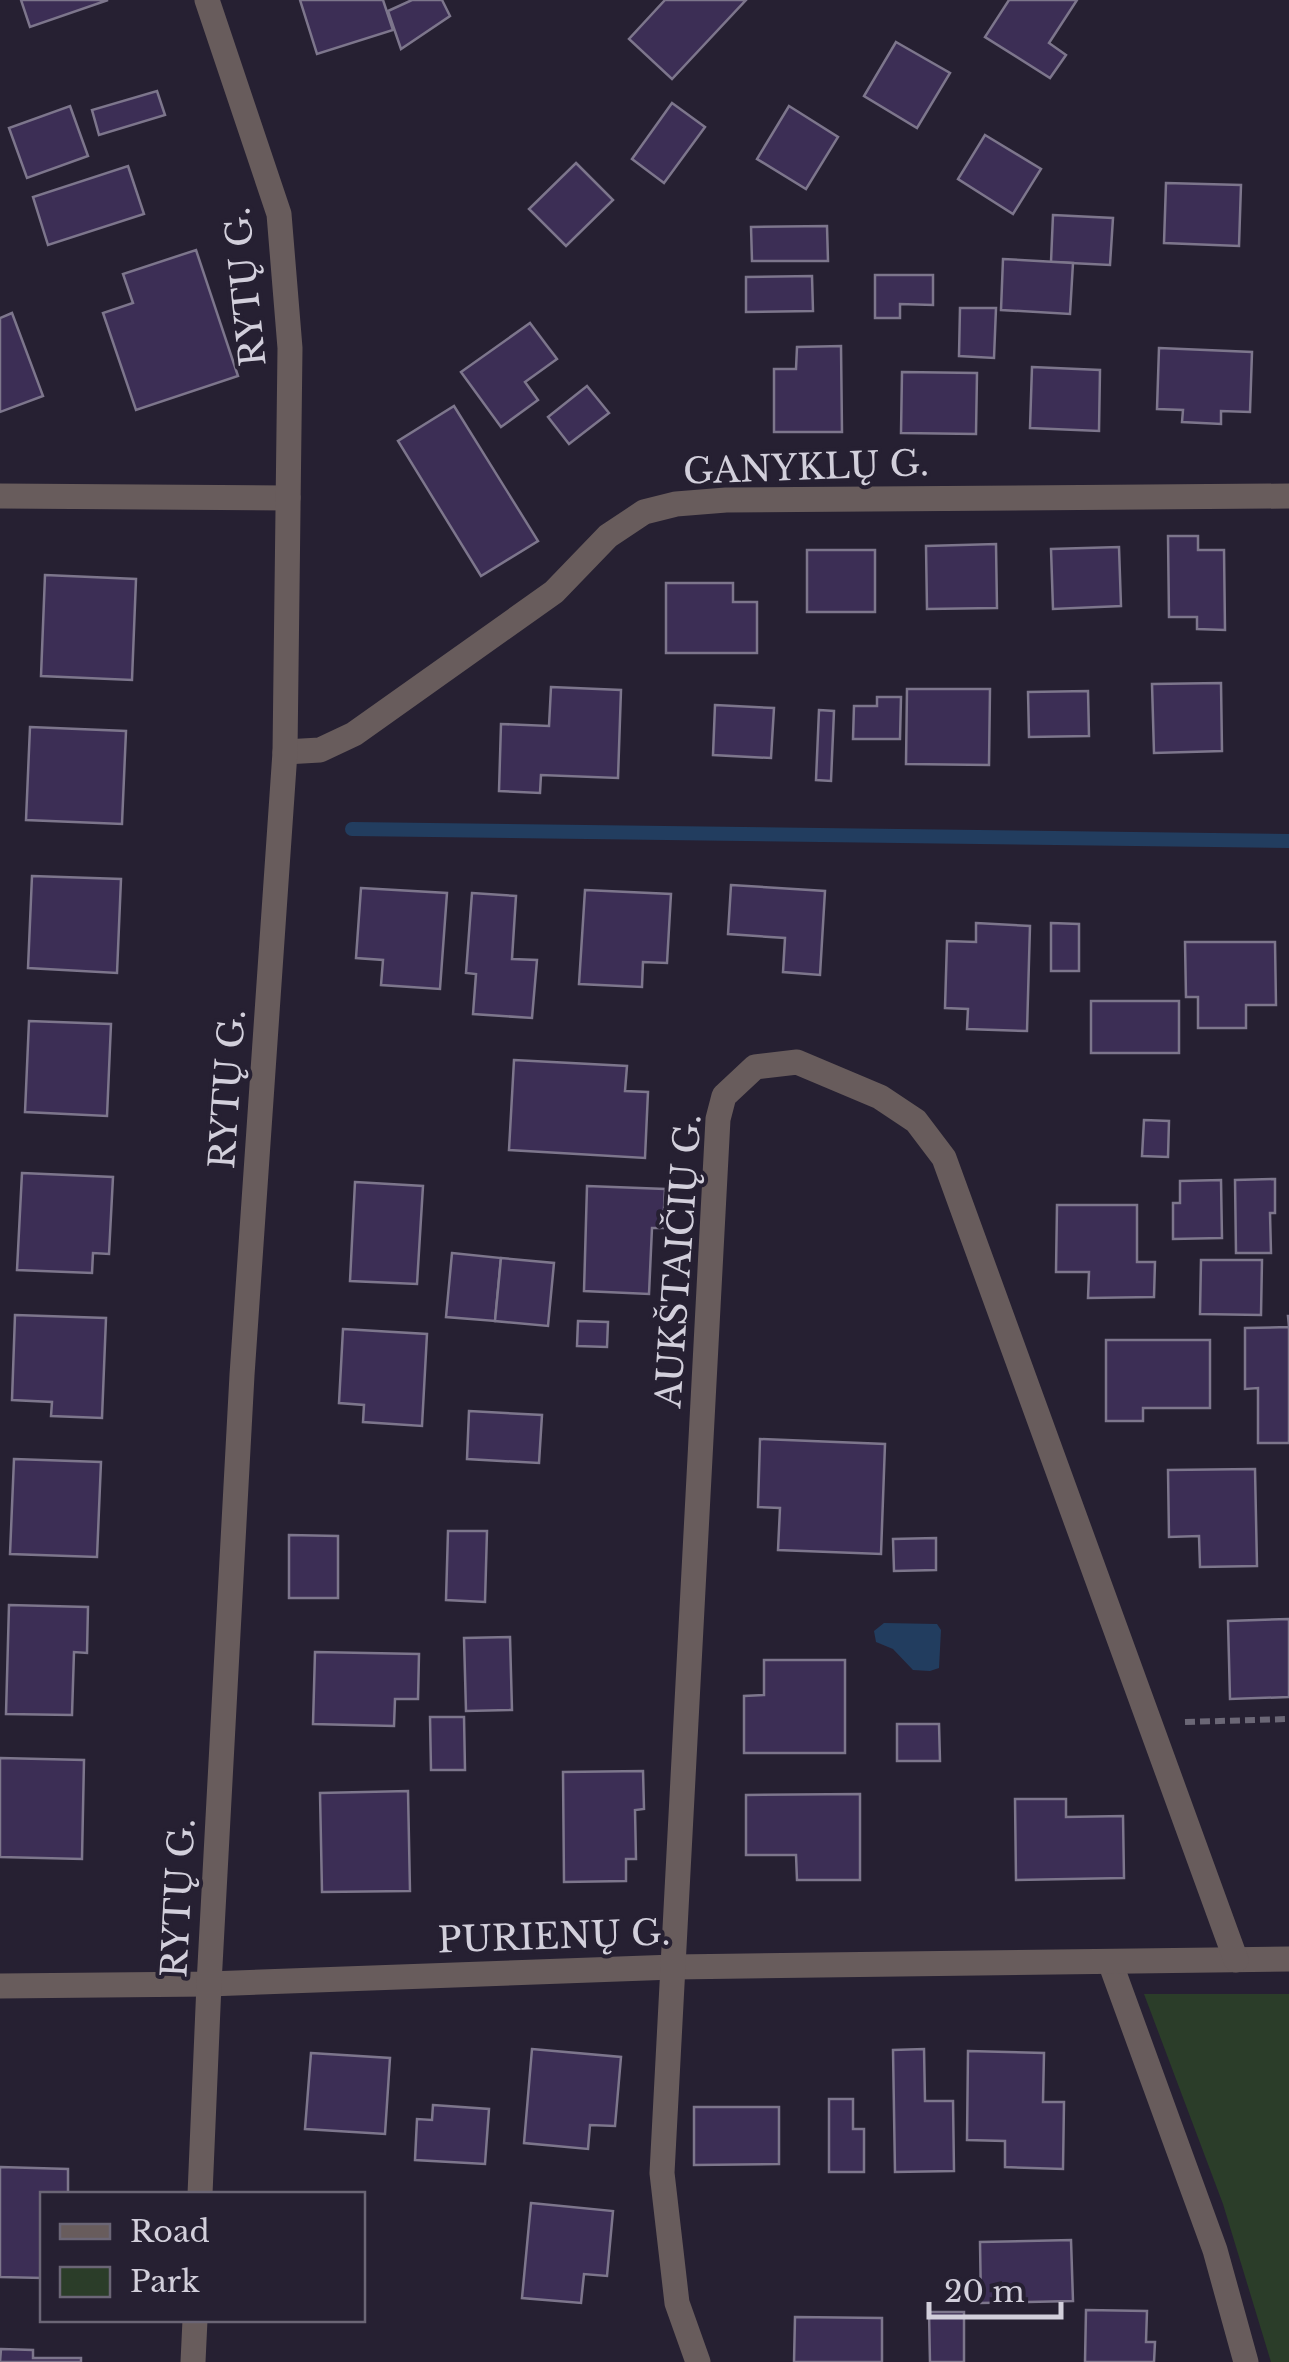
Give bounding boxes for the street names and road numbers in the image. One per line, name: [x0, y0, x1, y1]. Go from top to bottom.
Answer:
street label: RYTŲ G.: [215, 205, 275, 369]
street label: GANYKLŲ G.: [682, 441, 930, 493]
street label: RYTŲ G.: [200, 1008, 254, 1170]
street label: AUKŠTAIČIŲ G.: [646, 1113, 710, 1410]
street label: RYTŲ G.: [152, 1817, 204, 1979]
street label: PURIENŲ G.: [437, 1910, 671, 1962]

